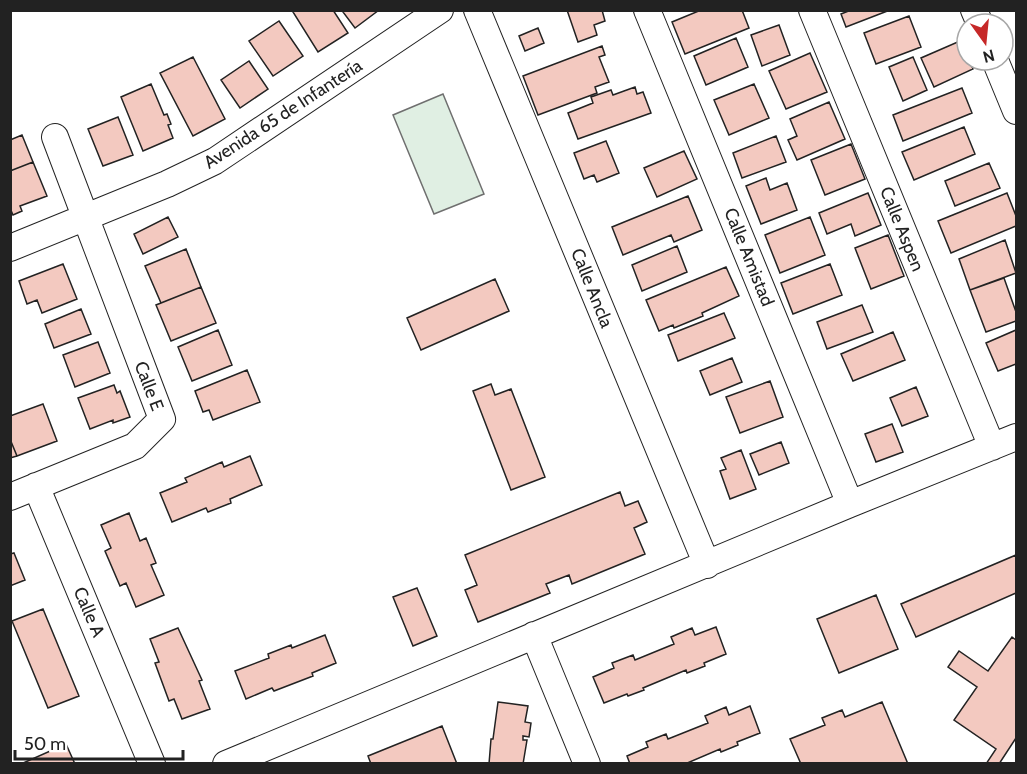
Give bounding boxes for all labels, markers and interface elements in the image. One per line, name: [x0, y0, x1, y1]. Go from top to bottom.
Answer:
north arrow: [955, 12, 1015, 72]
text: N: [981, 45, 997, 67]
street label: Avenida 65 de Infantería: [200, 54, 367, 173]
street label: Calle Aspen: [875, 184, 929, 274]
street label: Calle Amistad: [719, 205, 779, 309]
street label: Calle Ancla: [566, 245, 618, 331]
street label: Calle E: [130, 358, 168, 414]
street label: Calle A: [69, 584, 109, 640]
scale bar: [15, 723, 183, 761]
text: 50 m: [24, 733, 66, 755]

